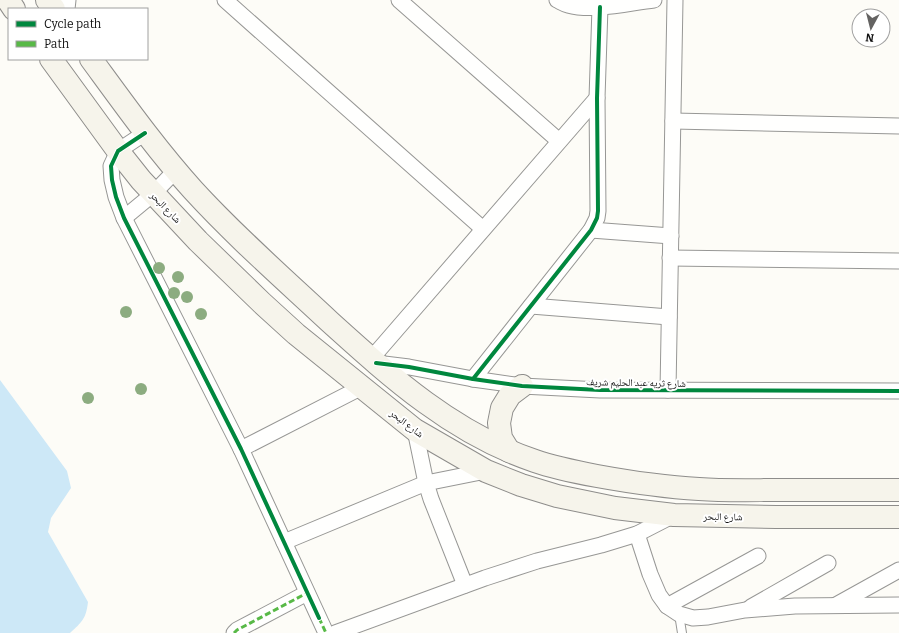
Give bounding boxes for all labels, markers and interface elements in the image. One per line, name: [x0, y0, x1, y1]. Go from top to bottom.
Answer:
legend: [8, 8, 148, 60]
north arrow: [851, 8, 891, 48]
text: Cycle path: [44, 17, 102, 31]
text: N: [864, 30, 875, 44]
text: Path: [44, 37, 70, 51]
street label: شارع البحر: [147, 189, 183, 226]
street label: شارع ثريه عبد الحليم شريف: [586, 376, 686, 391]
street label: شارع البحر: [386, 407, 426, 441]
street label: شارع البحر: [702, 511, 743, 523]

